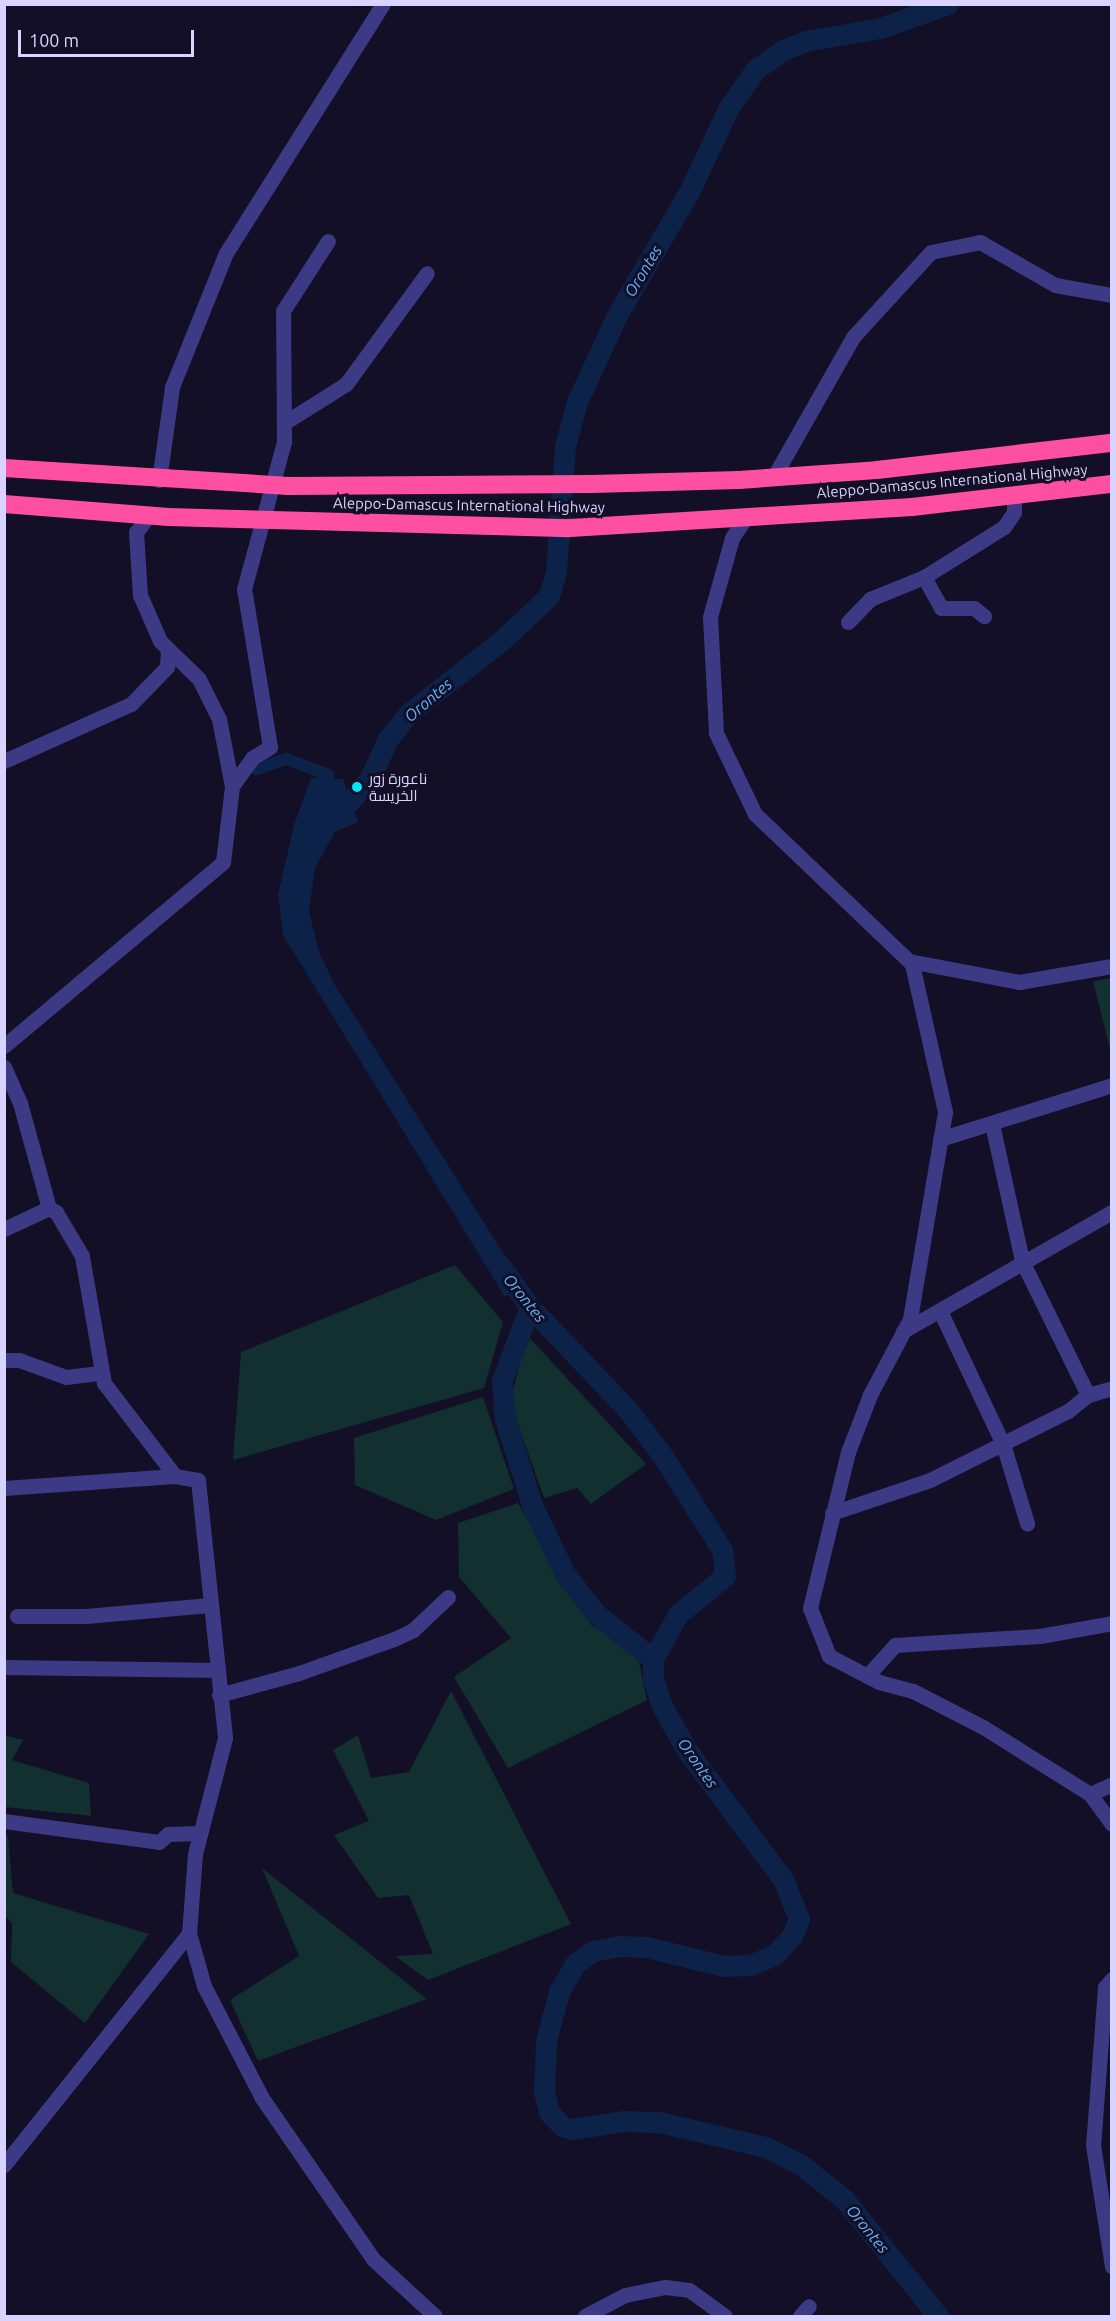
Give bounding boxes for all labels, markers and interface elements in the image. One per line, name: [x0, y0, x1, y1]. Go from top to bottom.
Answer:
scale bar: [21, 18, 196, 56]
text: 100 m: [29, 30, 79, 50]
water label: Orontes: [620, 242, 666, 300]
street label: Aleppo-Damascus International Highway: [816, 460, 1088, 502]
street label: Aleppo-Damascus International Highway: [333, 494, 605, 516]
water label: Orontes: [400, 674, 456, 726]
place label: ناعورة زور الخريسة: [369, 769, 427, 804]
marker: ناعورة زور الخريسة: [350, 780, 364, 794]
water label: Orontes: [500, 1270, 550, 1326]
water label: Orontes: [674, 1734, 722, 1792]
water label: Orontes: [843, 2201, 893, 2257]

